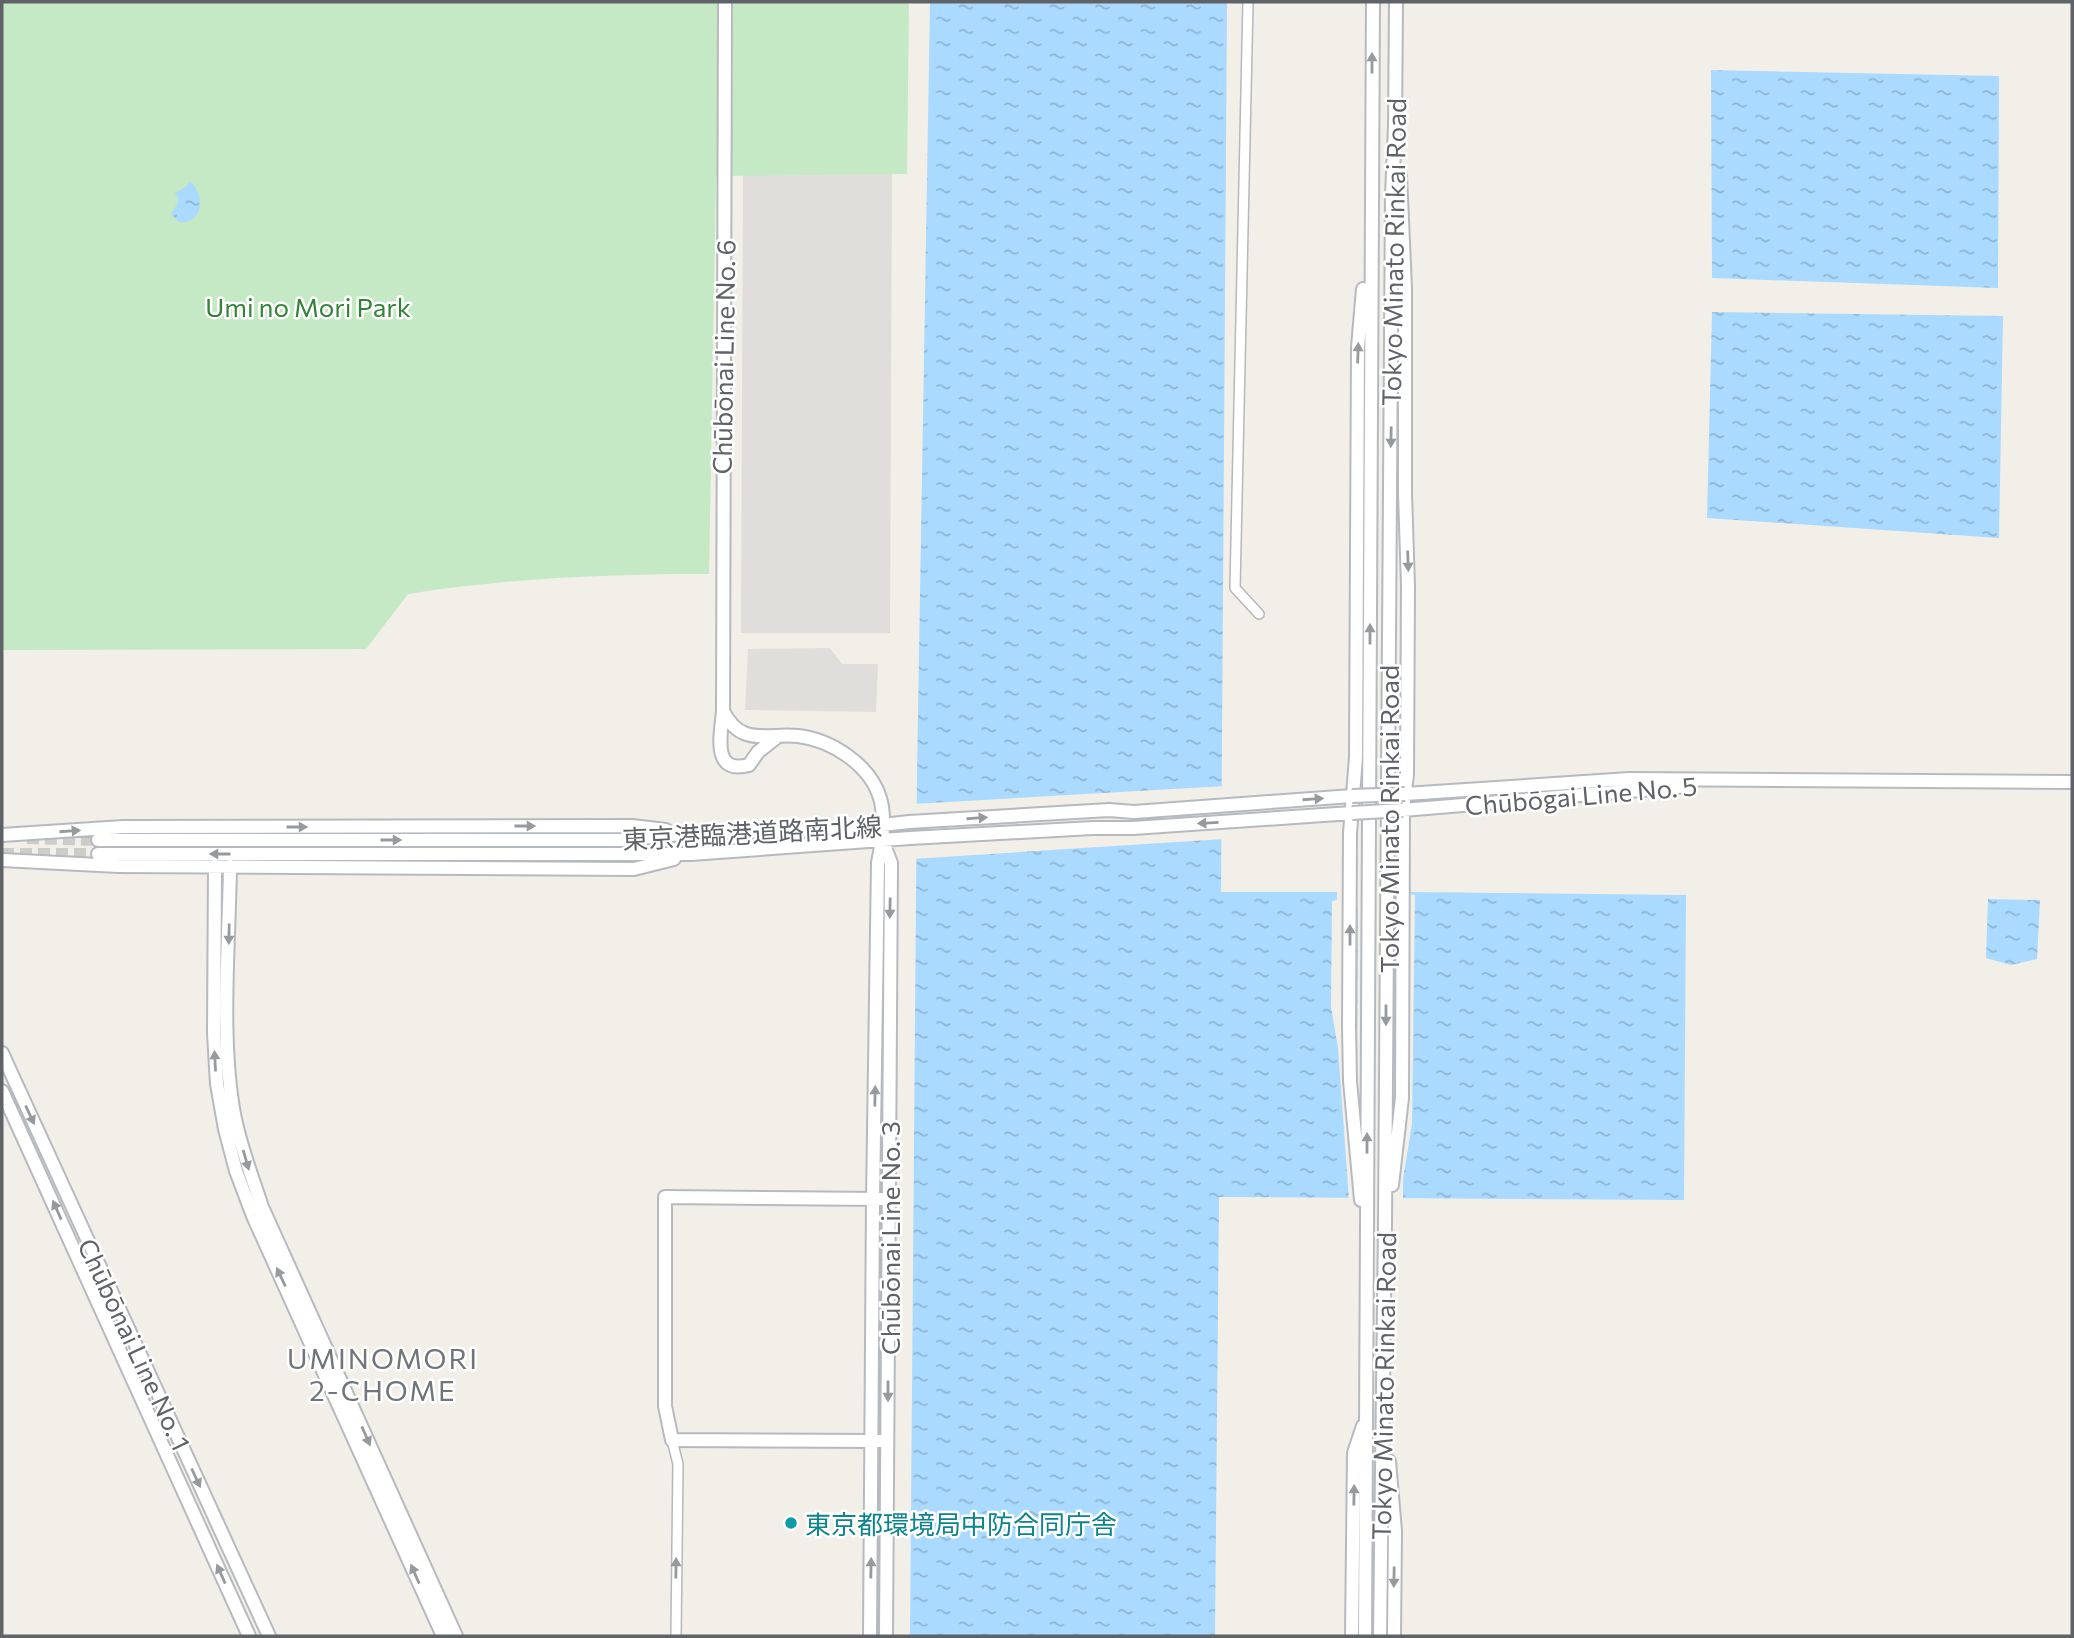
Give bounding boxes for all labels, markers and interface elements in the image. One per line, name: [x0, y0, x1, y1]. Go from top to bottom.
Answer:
one-way arrow: [1366, 52, 1378, 74]
street label: Tokyo Minato Rinkai Road: [1375, 98, 1411, 406]
street label: Chūbōnai Line No. 6: [705, 239, 741, 475]
park label: Umi no Mori Park: [205, 291, 411, 322]
one-way arrow: [1353, 342, 1364, 364]
one-way arrow: [1385, 427, 1397, 449]
one-way arrow: [1402, 550, 1413, 572]
one-way arrow: [1364, 623, 1376, 645]
street label: Tokyo Minato Rinkai Road: [1373, 665, 1404, 973]
street label: Chūbōgai Line No. 5: [1464, 769, 1698, 821]
one-way arrow: [1303, 793, 1325, 804]
street label: 東京港臨港道路南北線: [621, 810, 883, 854]
one-way arrow: [967, 812, 989, 823]
one-way arrow: [1196, 818, 1218, 829]
one-way arrow: [286, 821, 308, 833]
one-way arrow: [514, 821, 536, 832]
one-way arrow: [59, 825, 81, 836]
one-way arrow: [380, 834, 402, 846]
one-way arrow: [208, 848, 230, 860]
one-way arrow: [884, 897, 896, 919]
one-way arrow: [223, 923, 235, 945]
one-way arrow: [1344, 923, 1355, 945]
one-way arrow: [1380, 1004, 1392, 1026]
one-way arrow: [210, 1050, 221, 1072]
one-way arrow: [869, 1084, 880, 1106]
one-way arrow: [24, 1105, 36, 1125]
street label: Chūbōnai Line No. 3: [874, 1121, 905, 1355]
one-way arrow: [1361, 1131, 1373, 1153]
one-way arrow: [242, 1149, 252, 1170]
one-way arrow: [51, 1200, 62, 1221]
street label: Tokyo Minato Rinkai Road: [1365, 1232, 1401, 1540]
street label: Chūbōnai Line No. 1: [72, 1233, 198, 1455]
one-way arrow: [276, 1267, 287, 1287]
district label: UMINOMORI 2-CHOME: [287, 1341, 479, 1407]
one-way arrow: [882, 1381, 894, 1403]
one-way arrow: [360, 1426, 372, 1446]
one-way arrow: [191, 1467, 202, 1488]
one-way arrow: [1348, 1483, 1359, 1505]
place label: 東京都環境局中防合同庁舎: [805, 1508, 1117, 1539]
marker: 東京都環境局中防合同庁舎: [783, 1515, 799, 1531]
one-way arrow: [671, 1557, 682, 1579]
one-way arrow: [865, 1557, 877, 1579]
one-way arrow: [215, 1564, 227, 1584]
one-way arrow: [409, 1564, 421, 1584]
one-way arrow: [1388, 1567, 1400, 1589]

